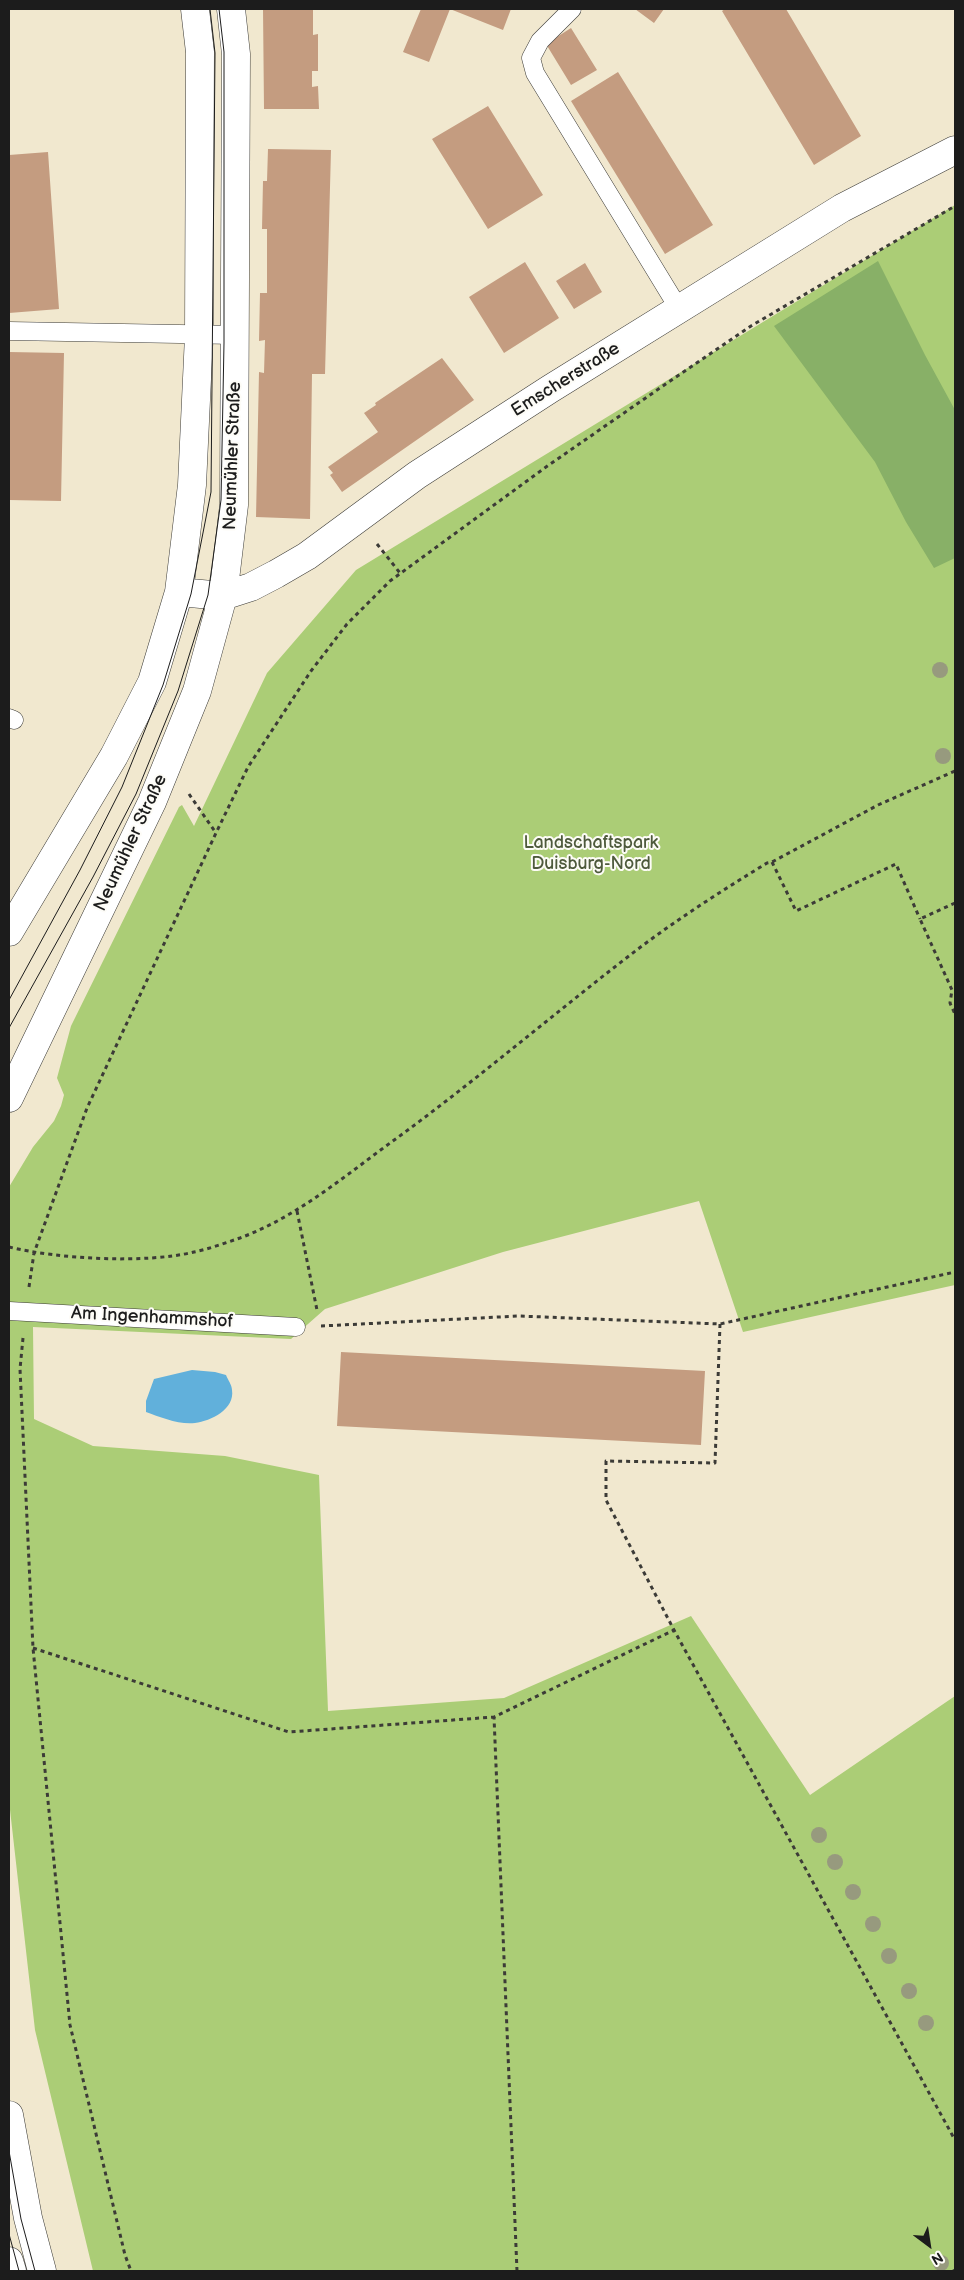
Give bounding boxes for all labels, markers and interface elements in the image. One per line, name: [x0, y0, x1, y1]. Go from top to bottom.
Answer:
street label: Emscherstraße: [508, 338, 624, 422]
street label: Neumühler Straße: [220, 381, 246, 531]
street label: Neumühler Straße: [90, 771, 172, 915]
park label: Landschaftspark Duisburg-Nord: [524, 832, 658, 874]
street label: Am Ingenhammshof: [70, 1303, 234, 1333]
north arrow: [904, 2220, 954, 2270]
text: N: [928, 2248, 946, 2268]

